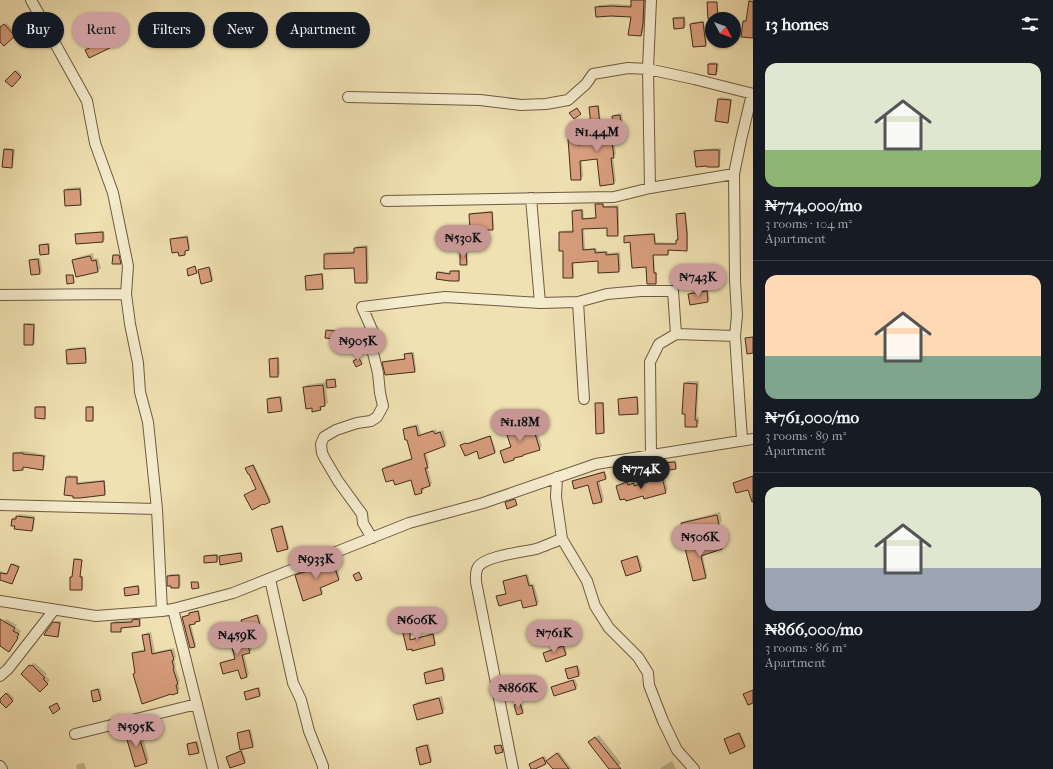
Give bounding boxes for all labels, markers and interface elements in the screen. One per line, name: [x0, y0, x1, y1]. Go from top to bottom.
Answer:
chip: Buy: [12, 12, 64, 48]
chip: Rent: [72, 12, 130, 48]
chip: Filters: [138, 12, 205, 48]
chip: New: [213, 12, 268, 48]
chip: Apartment: [276, 12, 370, 48]
north arrow: [705, 12, 741, 48]
map controls: [705, 12, 741, 48]
icon: filters: [1019, 13, 1041, 35]
text: 13 homes: [765, 14, 828, 34]
icon: home: [867, 89, 939, 161]
pin: ₦1.44M: [564, 119, 630, 153]
text: ₦1.44M: [575, 124, 619, 139]
text: ₦774,000/mo: [765, 195, 862, 215]
text: 3 rooms · 104 m²: [765, 216, 852, 231]
pin: ₦530K: [435, 225, 491, 259]
text: ₦530K: [445, 230, 481, 245]
text: Apartment: [765, 231, 826, 246]
pin: ₦743K: [670, 264, 726, 298]
text: ₦743K: [679, 269, 717, 284]
icon: home: [867, 301, 939, 373]
pin: ₦905K: [330, 328, 386, 362]
text: ₦905K: [339, 333, 377, 348]
text: ₦761,000/mo: [765, 407, 859, 427]
pin: ₦1.18M: [487, 409, 553, 443]
text: ₦1.18M: [500, 414, 540, 429]
text: 3 rooms · 89 m²: [765, 428, 846, 443]
text: Apartment: [765, 443, 826, 458]
pin: ₦774K: [613, 456, 669, 490]
text: ₦774K: [622, 461, 660, 476]
icon: home: [867, 513, 939, 585]
pin: ₦506K: [672, 524, 728, 558]
text: ₦506K: [681, 529, 719, 544]
pin: ₦933K: [288, 546, 344, 580]
text: ₦933K: [298, 551, 334, 566]
pin: ₦606K: [389, 607, 445, 641]
text: ₦606K: [397, 612, 437, 627]
text: ₦866,000/mo: [765, 619, 863, 639]
pin: ₦761K: [526, 620, 582, 654]
pin: ₦459K: [209, 622, 265, 656]
text: ₦761K: [536, 625, 572, 640]
text: ₦459K: [218, 627, 256, 642]
text: 3 rooms · 86 m²: [765, 640, 846, 655]
text: Apartment: [765, 655, 826, 670]
pin: ₦866K: [490, 675, 546, 709]
text: ₦866K: [498, 680, 538, 695]
pin: ₦595K: [108, 714, 164, 748]
text: ₦595K: [118, 719, 154, 734]

